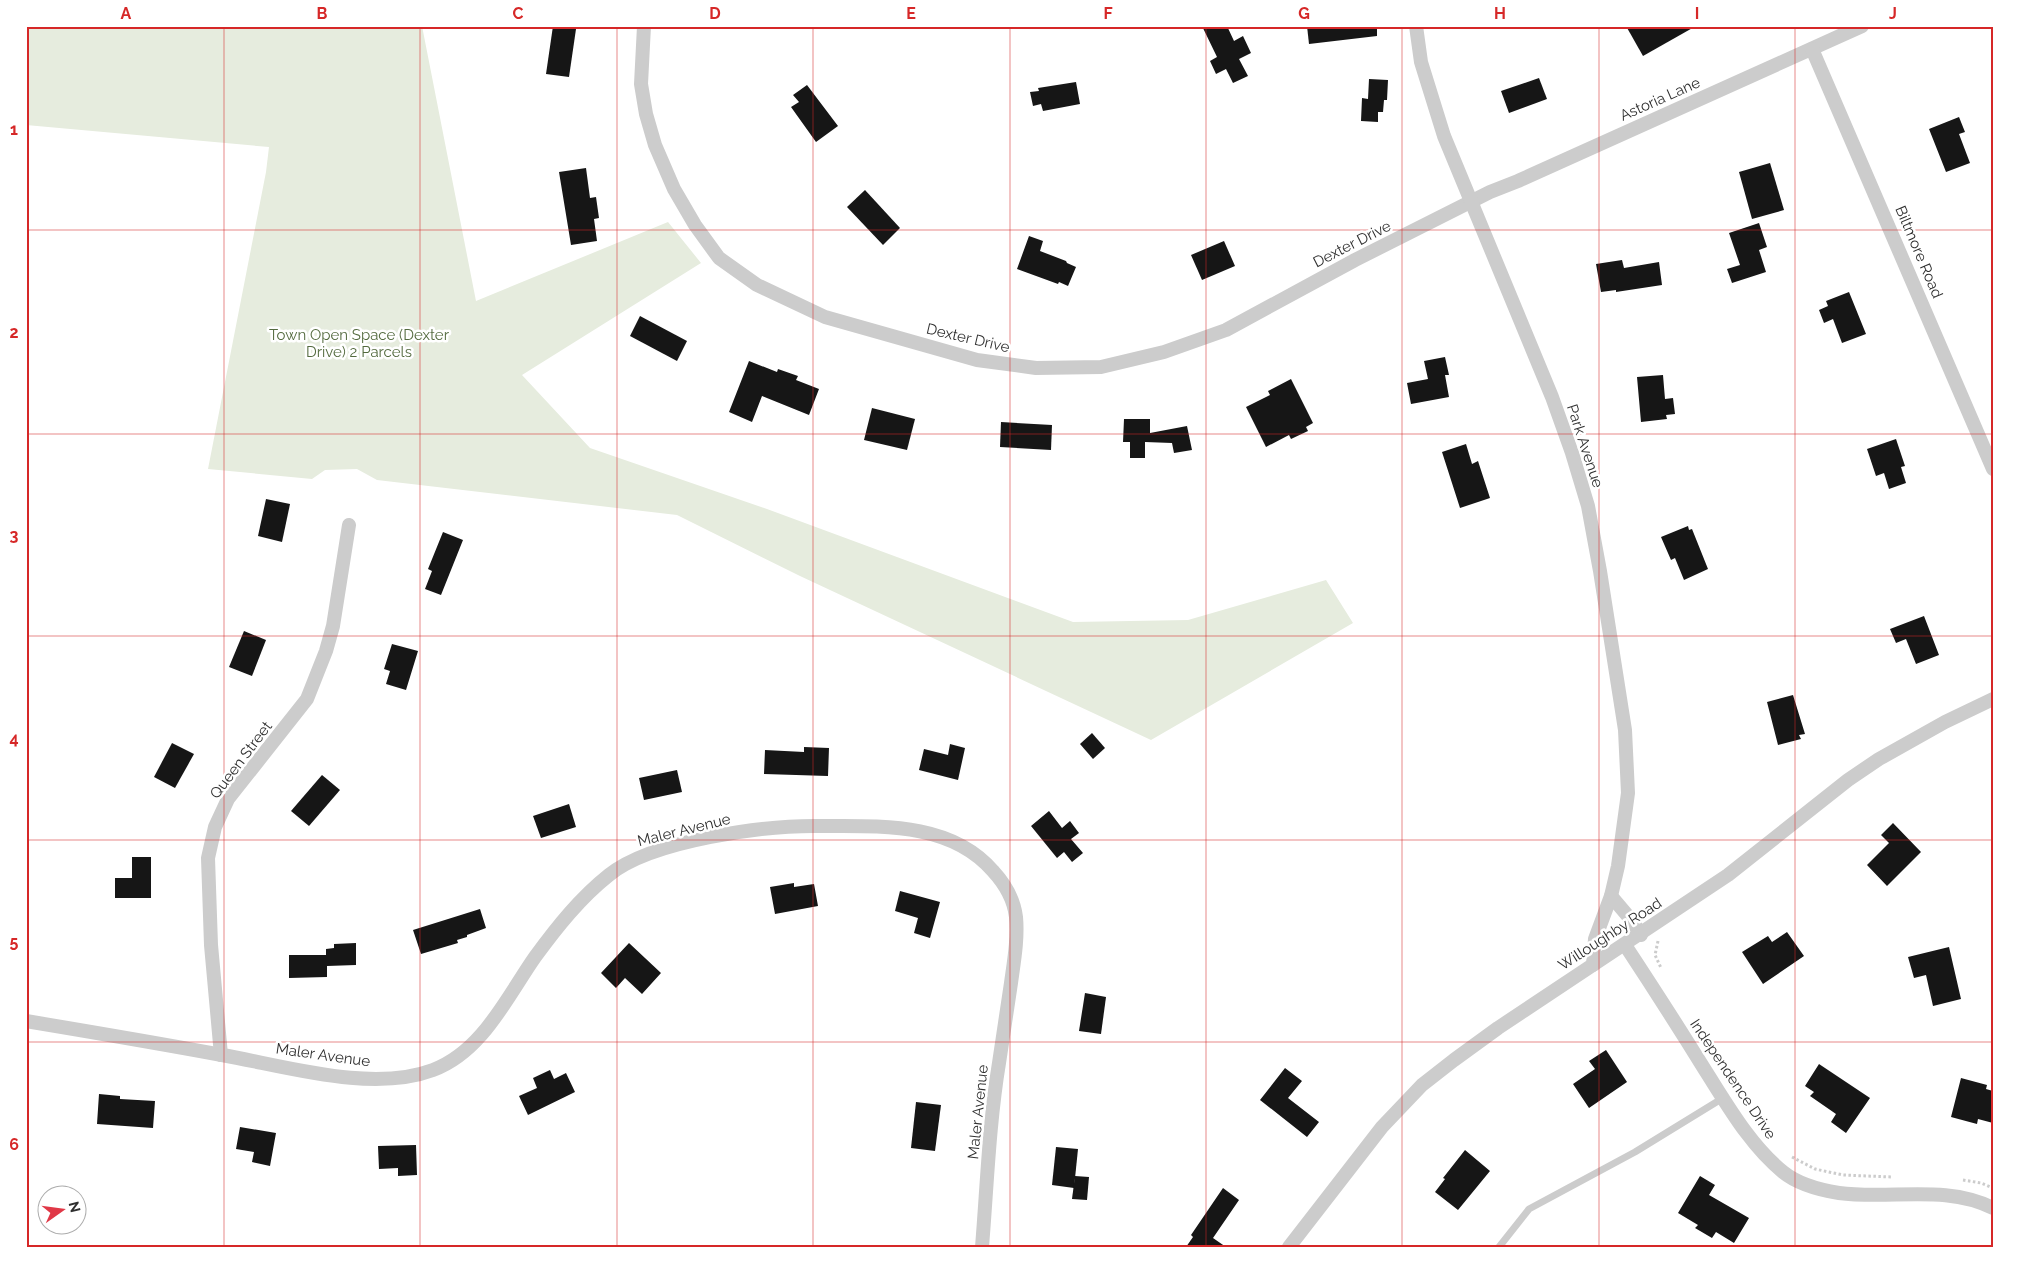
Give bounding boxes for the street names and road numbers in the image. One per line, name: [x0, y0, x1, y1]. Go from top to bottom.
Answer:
street label: Astoria Lane: [1617, 73, 1703, 125]
street label: Biltmore Road: [1891, 203, 1947, 301]
street label: Dexter Drive: [1310, 217, 1394, 271]
street label: Dexter Drive: [925, 320, 1012, 356]
street label: Park Avenue: [1563, 402, 1607, 490]
street label: Queen Street: [206, 718, 276, 802]
street label: Maler Avenue: [636, 810, 732, 850]
street label: Willoughby Road: [1555, 894, 1665, 974]
street label: Independence Drive: [1686, 1016, 1780, 1143]
street label: Maler Avenue: [275, 1039, 372, 1071]
street label: Maler Avenue: [964, 1064, 992, 1160]

